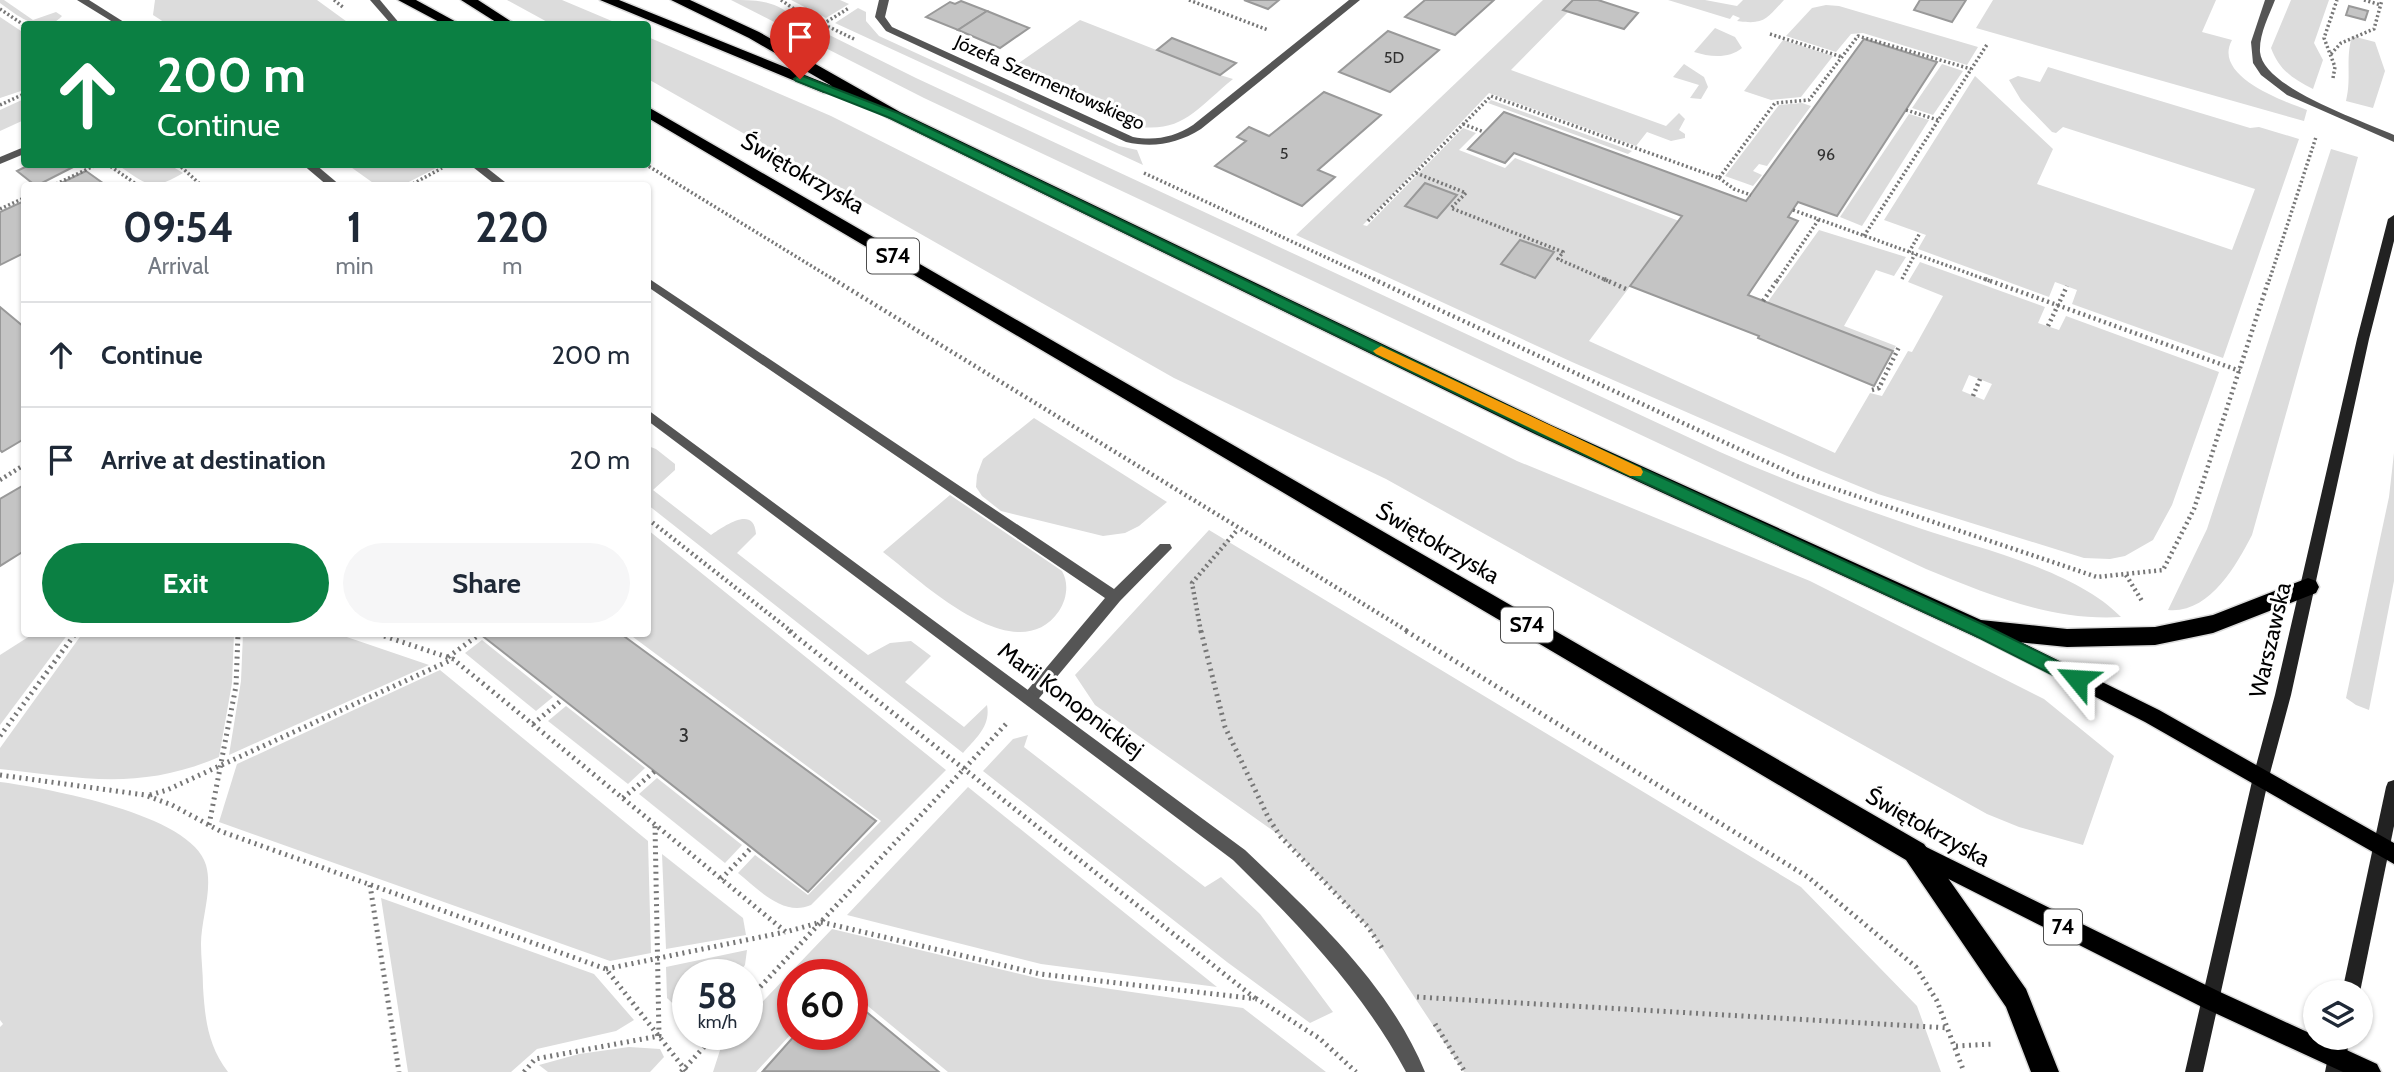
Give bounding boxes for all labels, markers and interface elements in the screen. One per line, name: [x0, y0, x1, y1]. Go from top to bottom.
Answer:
pin: [770, 7, 830, 79]
icon: arrive: [781, 18, 819, 56]
street label: Józefa Szermentowskiego: [950, 30, 1148, 135]
text: 200 m: [157, 45, 306, 104]
house number: 5D: [1384, 48, 1404, 67]
icon: ahead: [42, 49, 133, 140]
text: Continue: [157, 105, 280, 144]
street label: Świętokrzyska: [736, 126, 870, 220]
house number: 5: [1280, 144, 1288, 163]
house number: 96: [1817, 145, 1835, 164]
text: 09:54: [123, 201, 234, 253]
text: 1: [347, 201, 362, 253]
text: 220: [475, 201, 549, 253]
road number: S74: [867, 238, 919, 274]
text: Arrival: [148, 252, 209, 280]
text: min: [336, 252, 374, 280]
text: m: [502, 252, 522, 280]
icon: ahead: [42, 336, 80, 374]
text: Continue: [101, 339, 203, 371]
text: 200 m: [551, 339, 630, 371]
icon: arrive: [42, 441, 80, 479]
text: Arrive at destination: [101, 444, 326, 476]
text: 20 m: [570, 444, 630, 476]
street label: Świętokrzyska: [1371, 496, 1505, 590]
button: Exit: [42, 543, 329, 623]
button: Share: [343, 543, 630, 623]
street label: Warszawska: [2243, 580, 2297, 700]
road number: S74: [1501, 608, 1553, 642]
street label: Marii Konopnickiej: [993, 636, 1149, 764]
position arrow: [2040, 642, 2114, 716]
house number: 3: [679, 724, 689, 747]
street label: Świętokrzyska: [1861, 781, 1995, 873]
road number: 74: [2044, 909, 2082, 944]
speed limit sign: 60: [777, 959, 868, 1050]
text: 58: [698, 974, 737, 1017]
map controls: [2303, 980, 2373, 1050]
button: layers: [2303, 980, 2373, 1050]
text: km/h: [698, 1011, 737, 1033]

